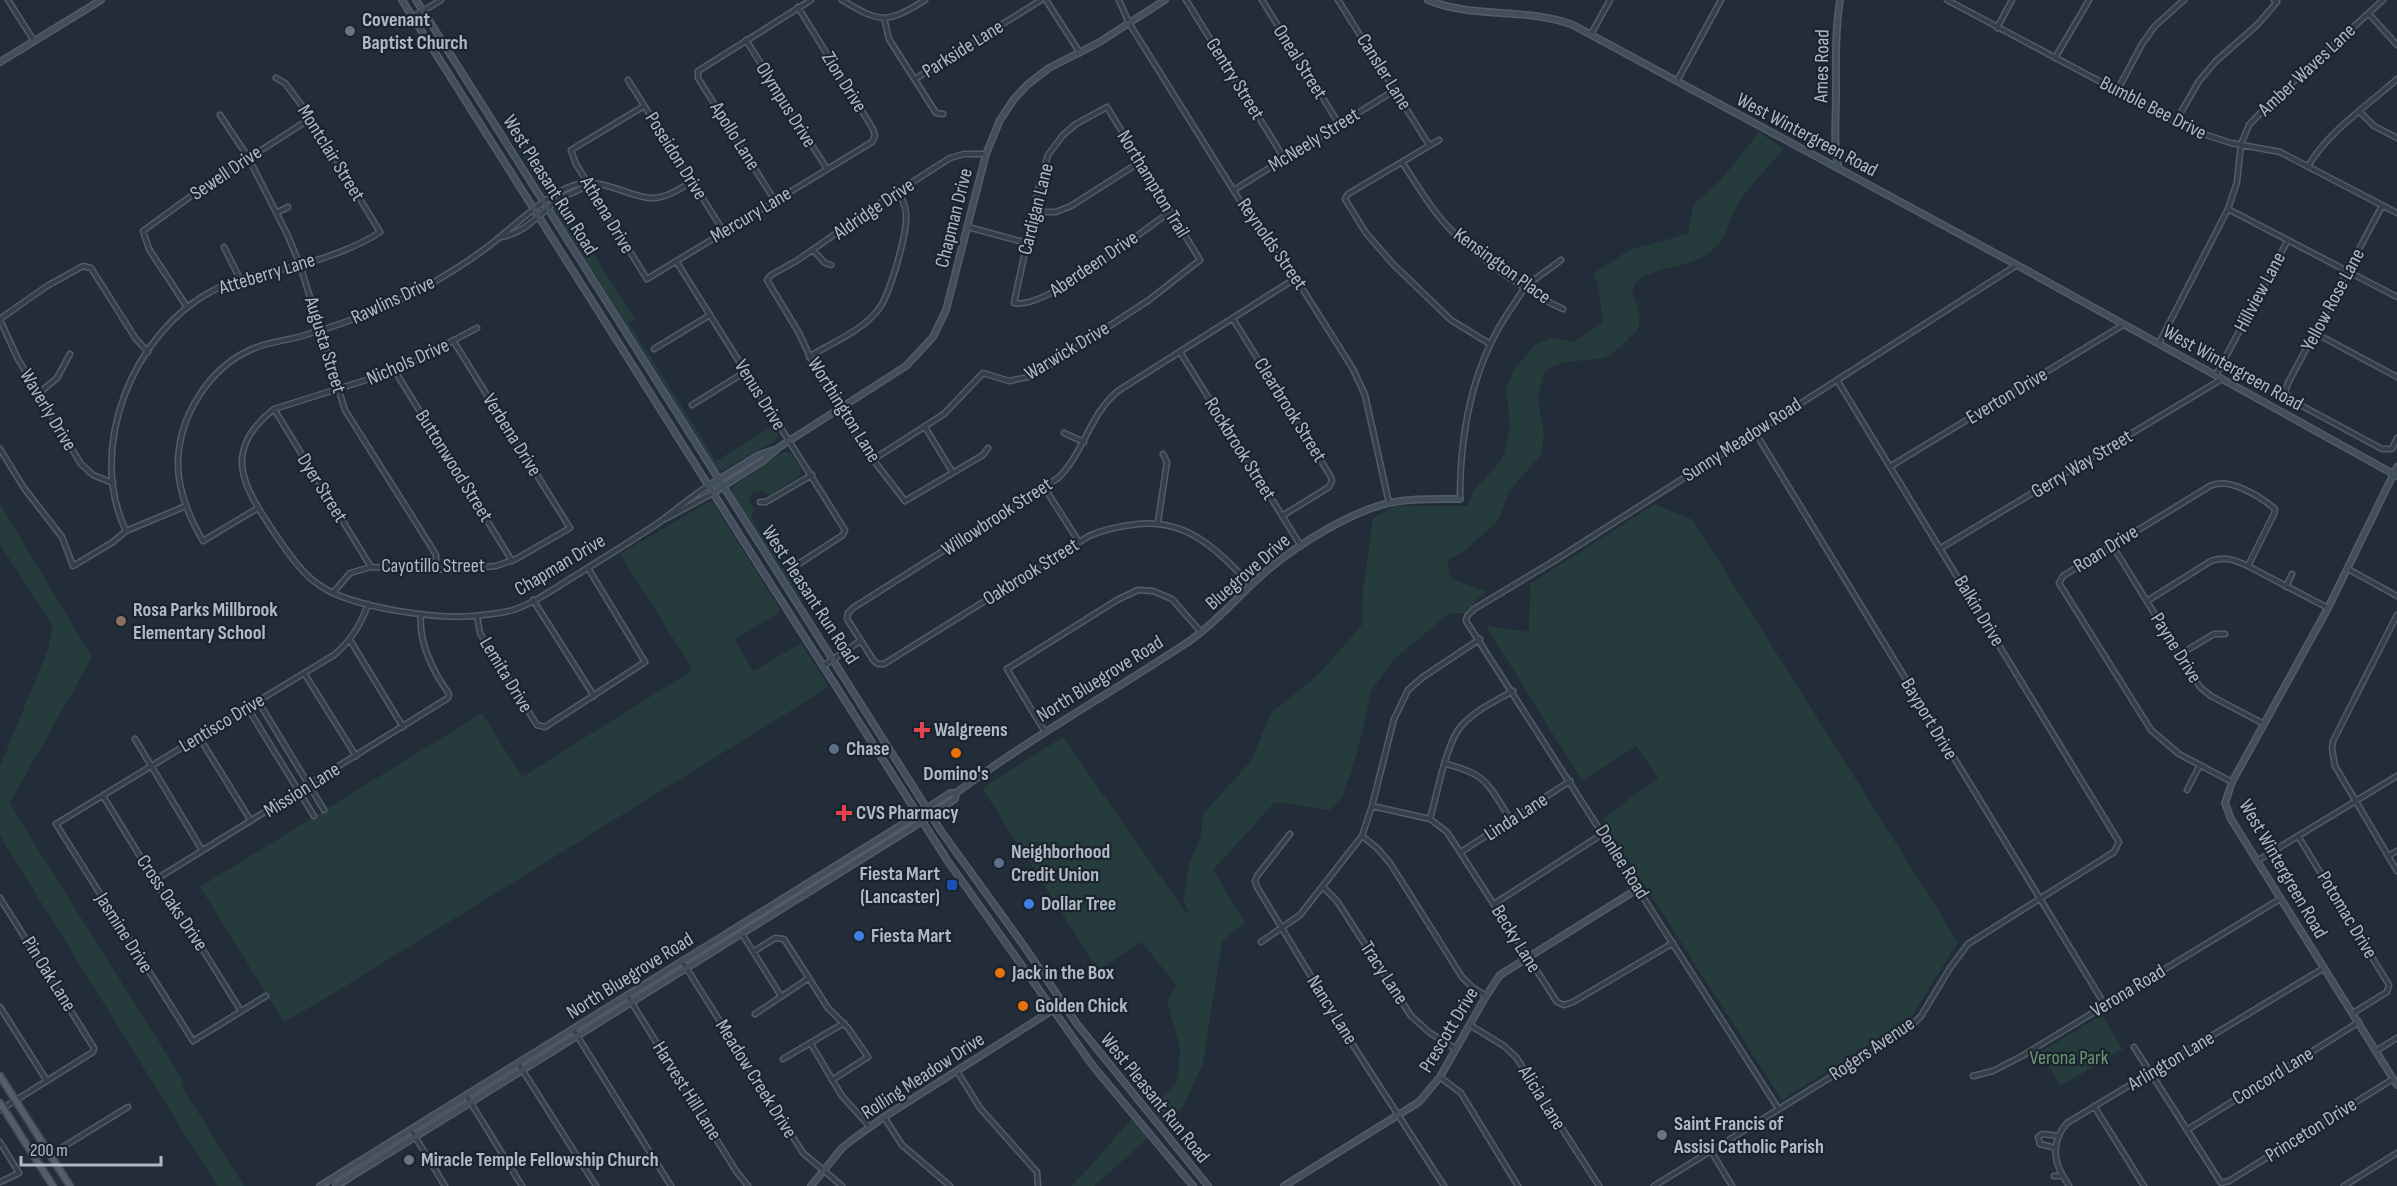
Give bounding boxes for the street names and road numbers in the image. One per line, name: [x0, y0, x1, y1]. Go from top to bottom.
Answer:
street label: Parkside Lane: [918, 15, 1008, 83]
street label: Amber Waves Lane: [2252, 19, 2361, 122]
street label: Oneal Street: [1268, 20, 1332, 104]
street label: Ames Road: [1809, 29, 1835, 104]
street label: Cansler Lane: [1351, 30, 1417, 114]
street label: Gentry Street: [1200, 34, 1270, 124]
street label: Zion Drive: [816, 47, 872, 117]
street label: Olympus Drive: [750, 58, 822, 152]
street label: Bumble Bee Drive: [2096, 71, 2210, 145]
street label: West Wintergreen Road: [1732, 88, 1882, 182]
street label: Apollo Lane: [704, 97, 765, 175]
street label: Montclair Street: [292, 100, 370, 206]
street label: McNeely Street: [1264, 103, 1364, 177]
street label: Poseidon Drive: [640, 108, 712, 204]
street label: West Pleasant Run Road: [497, 111, 603, 259]
street label: Northampton Trail: [1112, 126, 1194, 242]
street label: Sewell Drive: [186, 140, 266, 206]
street label: Cardigan Lane: [1013, 161, 1059, 257]
street label: Chapman Drive: [930, 166, 978, 270]
street label: Athena Drive: [574, 171, 639, 258]
street label: Aldridge Drive: [828, 173, 919, 245]
street label: Mercury Lane: [706, 181, 796, 249]
street label: Reynolds Street: [1232, 194, 1312, 294]
street label: Kensington Place: [1449, 223, 1555, 309]
street label: Aberdeen Drive: [1044, 226, 1143, 303]
street label: Yellow Rose Lane: [2296, 245, 2370, 355]
street label: Atteberry Lane: [215, 248, 318, 300]
street label: Hillview Lane: [2229, 248, 2291, 336]
street label: Rawlins Drive: [347, 270, 439, 330]
street label: Augusta Street: [299, 293, 351, 396]
street label: Warwick Drive: [1020, 316, 1114, 386]
street label: West Wintergreen Road: [2159, 320, 2307, 416]
street label: Nichols Drive: [363, 333, 453, 391]
street label: Worthington Lane: [802, 353, 886, 467]
street label: Clearbrook Street: [1248, 354, 1332, 466]
street label: Venus Drive: [729, 355, 791, 435]
street label: Everton Drive: [1962, 362, 2052, 430]
street label: Waverly Drive: [14, 365, 82, 455]
street label: Verbena Drive: [477, 389, 547, 481]
street label: Rockbrook Street: [1199, 393, 1281, 505]
street label: Sunny Meadow Road: [1678, 393, 1806, 487]
street label: Buttonwood Street: [410, 406, 498, 526]
street label: Gerry Way Street: [2027, 424, 2137, 504]
street label: Dyer Street: [292, 449, 352, 527]
street label: Willowbrook Street: [937, 472, 1057, 562]
street label: Roan Drive: [2069, 520, 2143, 578]
street label: West Pleasant Run Road: [756, 521, 864, 669]
street label: Chapman Drive: [510, 529, 610, 601]
street label: Bluegrove Drive: [1201, 529, 1295, 615]
street label: Oakbrook Street: [979, 533, 1083, 611]
street label: Cayotillo Street: [381, 554, 485, 578]
street label: Balkin Drive: [1949, 571, 2009, 651]
street label: Payne Drive: [2145, 608, 2207, 688]
street label: North Bluegrove Road: [1032, 630, 1168, 728]
street label: Lemita Drive: [474, 633, 538, 717]
street label: Bayport Drive: [1895, 674, 1963, 764]
street label: Lentisco Drive: [175, 688, 269, 758]
street label: Mission Lane: [260, 757, 344, 823]
street label: Linda Lane: [1480, 788, 1552, 846]
street label: West Wintergreen Road: [2234, 795, 2332, 943]
street label: Donlee Road: [1590, 820, 1654, 904]
street label: Cross Oaks Drive: [131, 850, 213, 956]
street label: Potomac Drive: [2312, 867, 2382, 963]
street label: Jasmine Drive: [89, 888, 158, 978]
street label: Becky Lane: [1486, 901, 1546, 977]
street label: North Bluegrove Road: [562, 927, 698, 1025]
street label: Pin Oak Lane: [17, 932, 81, 1016]
street label: Tracy Lane: [1355, 937, 1413, 1009]
street label: Verona Road: [2086, 959, 2170, 1023]
street label: Nancy Lane: [1301, 971, 1363, 1049]
street label: Prescott Drive: [1414, 983, 1484, 1077]
street label: Rogers Avenue: [1825, 1012, 1919, 1086]
street label: Meadow Creek Drive: [710, 1015, 802, 1143]
street label: Arlington Lane: [2123, 1026, 2219, 1097]
street label: Rolling Meadow Drive: [857, 1027, 989, 1125]
street label: West Pleasant Run Road: [1095, 1028, 1215, 1168]
street label: Harvest Hill Lane: [647, 1037, 727, 1145]
street label: Concord Lane: [2228, 1042, 2318, 1110]
street label: Alicia Lane: [1512, 1061, 1571, 1134]
street label: Princeton Drive: [2261, 1092, 2361, 1168]

